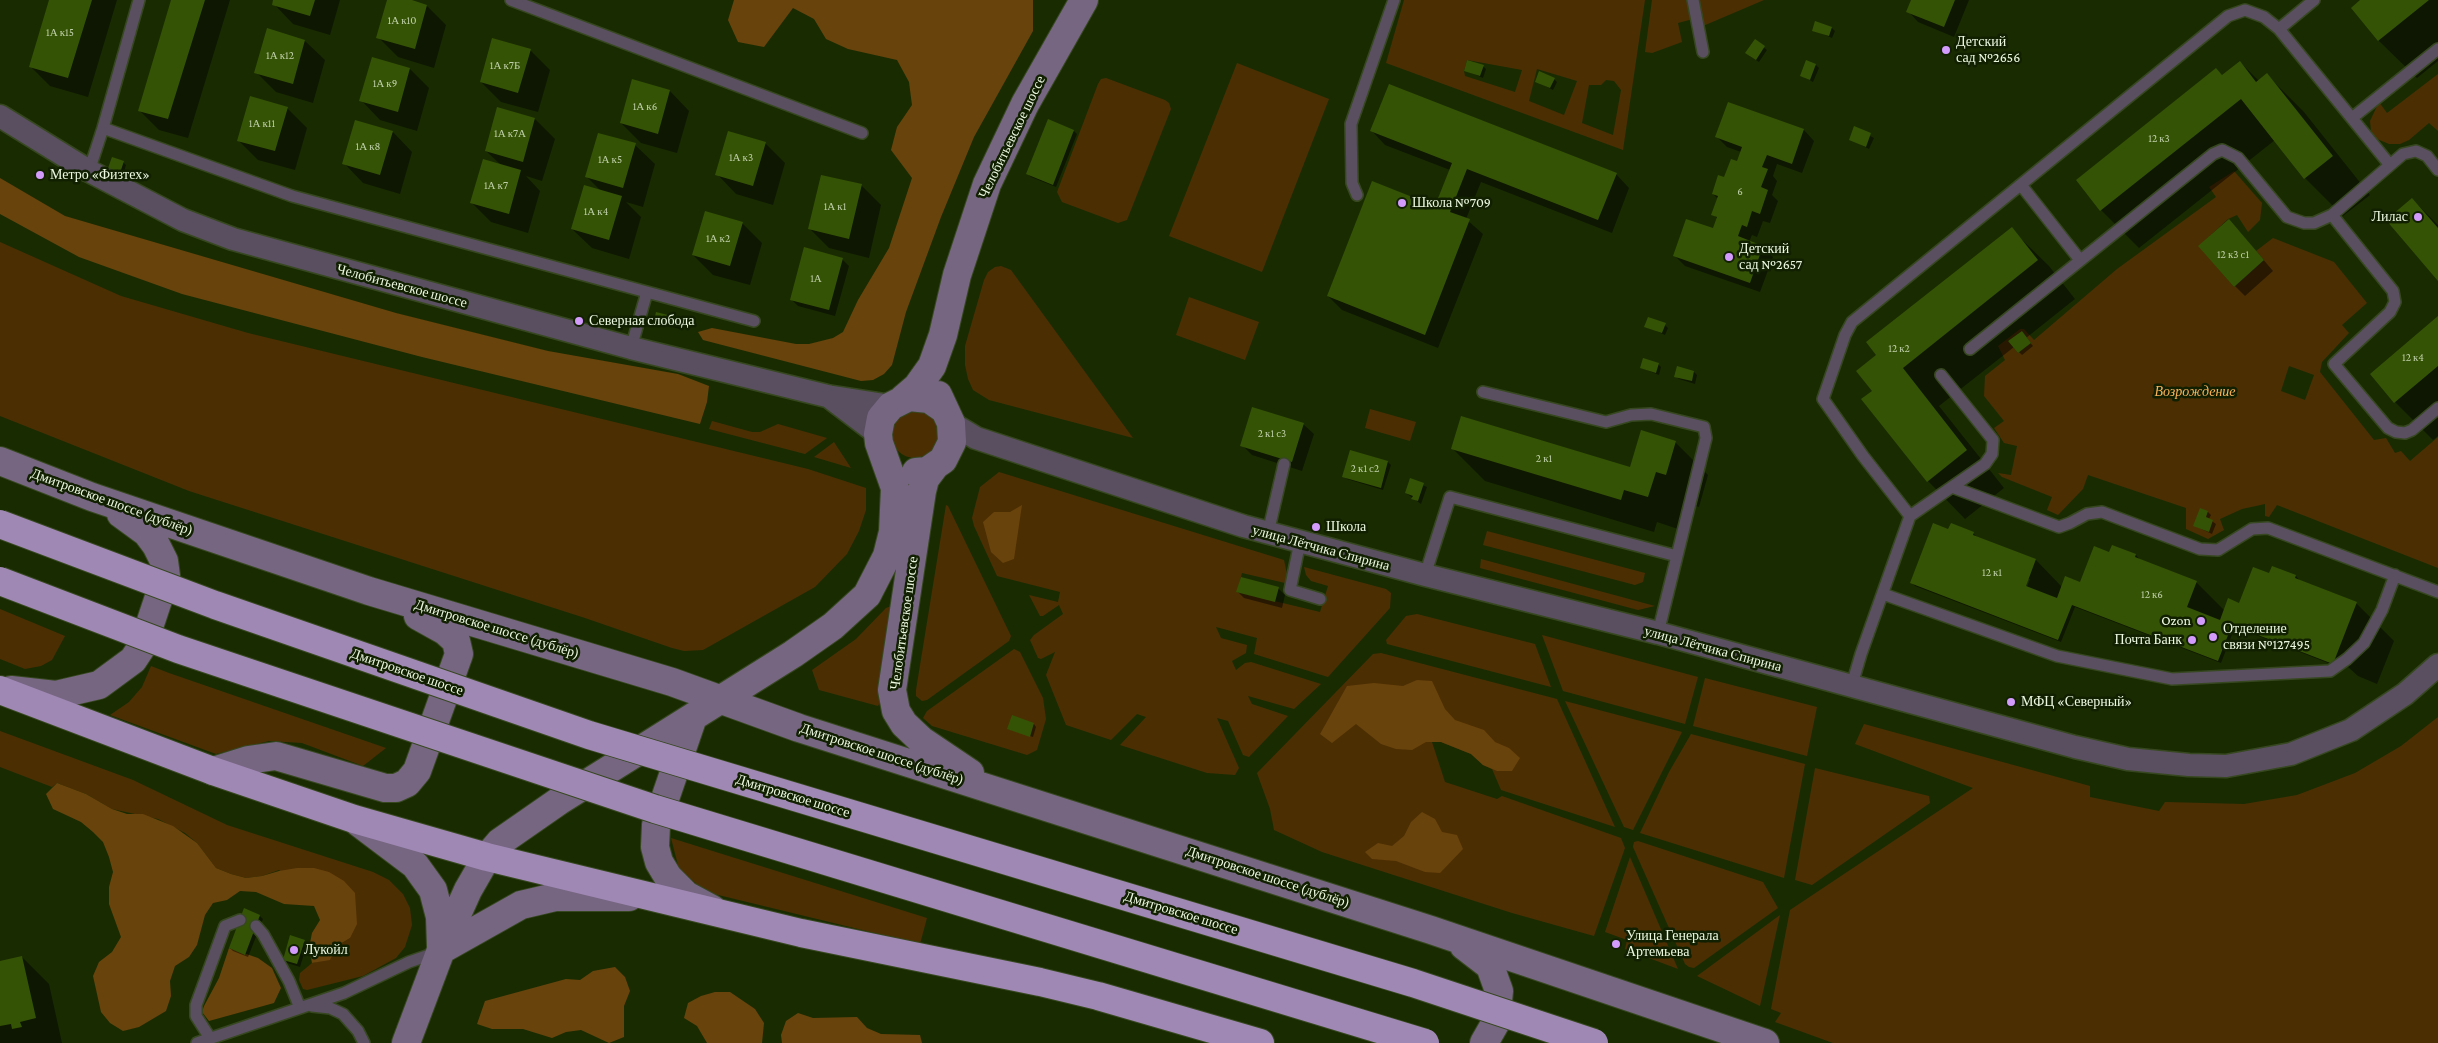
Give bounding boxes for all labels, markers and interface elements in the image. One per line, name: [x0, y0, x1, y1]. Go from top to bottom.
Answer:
house number: 1А к10: [388, 14, 416, 28]
house number: 1А к15: [46, 26, 74, 40]
place label: Детский сад №2656: [1956, 34, 2020, 66]
marker: Детский сад №2656: [1940, 44, 1952, 56]
house number: 1А к12: [266, 49, 294, 63]
house number: 1А к7Б: [490, 59, 520, 73]
street label: Челобитьевское шоссе: [975, 73, 1049, 201]
house number: 1А к9: [373, 77, 397, 91]
house number: 1А к6: [633, 100, 657, 114]
house number: 1А к11: [249, 117, 275, 131]
house number: 1А к7А: [494, 127, 526, 141]
house number: 12 к3: [2148, 132, 2170, 146]
house number: 1А к8: [356, 140, 380, 154]
house number: 1А к3: [729, 151, 753, 165]
house number: 1А к5: [598, 153, 622, 167]
place label: Метро «Физтех»: [50, 167, 150, 183]
marker: Метро «Физтех»: [34, 169, 46, 181]
house number: 1А к7: [484, 179, 508, 193]
house number: 6: [1737, 185, 1743, 199]
place label: Школа №709: [1412, 195, 1491, 211]
marker: Школа №709: [1396, 197, 1408, 209]
house number: 1А к1: [824, 200, 846, 214]
house number: 1А к4: [584, 205, 608, 219]
place label: Лилас: [2372, 209, 2408, 225]
marker: Лилас: [2412, 211, 2424, 223]
house number: 1А к2: [706, 232, 730, 246]
place label: Детский сад №2657: [1739, 241, 1802, 274]
house number: 12 к3 с1: [2217, 248, 2249, 262]
marker: Детский сад №2657: [1723, 251, 1735, 263]
street label: Челобитьевское шоссе: [335, 260, 469, 312]
house number: 1А: [810, 272, 822, 286]
place label: Северная слобода: [589, 313, 694, 329]
marker: Северная слобода: [573, 315, 585, 327]
house number: 12 к2: [1888, 342, 1910, 356]
house number: 12 к4: [2402, 351, 2424, 365]
park label: Возрождение: [2154, 384, 2236, 400]
house number: 2 к1 с3: [1258, 427, 1286, 441]
house number: 2 к1: [1536, 452, 1552, 466]
house number: 2 к1 с2: [1351, 462, 1379, 476]
street label: Дмитровское шоссе (дублёр): [29, 465, 195, 539]
place label: Школа: [1326, 519, 1366, 535]
marker: Школа: [1310, 521, 1322, 533]
street label: улица Лётчика Спирина: [1250, 522, 1392, 574]
street label: Челобитьевское шоссе: [886, 555, 922, 691]
house number: 12 к1: [1982, 566, 2002, 580]
house number: 12 к6: [2141, 588, 2163, 602]
street label: Дмитровское шоссе (дублёр): [413, 596, 581, 662]
place label: Ozon: [2161, 613, 2191, 629]
marker: Ozon: [2195, 615, 2207, 627]
place label: Отделение связи №127495: [2223, 621, 2310, 654]
street label: улица Лётчика Спирина: [1642, 623, 1784, 675]
marker: Отделение связи №127495: [2207, 631, 2219, 643]
place label: Почта Банк: [2115, 632, 2182, 648]
marker: Почта Банк: [2186, 634, 2198, 646]
street label: Дмитровское шоссе: [348, 645, 466, 699]
place label: МФЦ «Северный»: [2021, 694, 2132, 710]
marker: МФЦ «Северный»: [2005, 696, 2017, 708]
street label: Дмитровское шоссе (дублёр): [798, 720, 966, 788]
street label: Дмитровское шоссе: [734, 771, 852, 821]
street label: Дмитровское шоссе (дублёр): [1184, 843, 1352, 911]
street label: Дмитровское шоссе: [1122, 888, 1240, 938]
place label: Улица Генерала Артемьева: [1626, 928, 1719, 960]
marker: Улица Генерала Артемьева: [1610, 938, 1622, 950]
place label: Лукойл: [304, 942, 348, 958]
marker: Лукойл: [288, 944, 300, 956]

